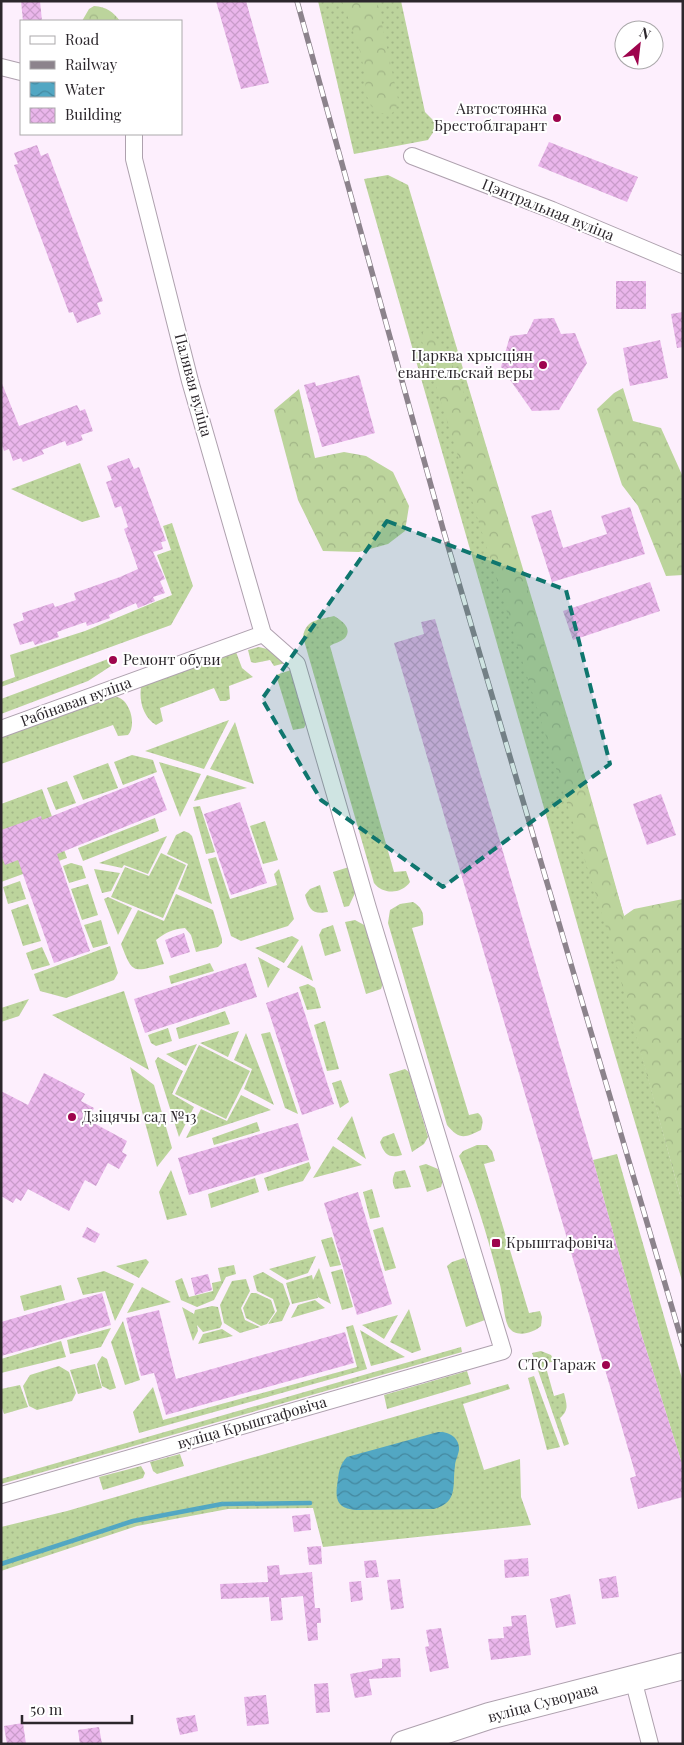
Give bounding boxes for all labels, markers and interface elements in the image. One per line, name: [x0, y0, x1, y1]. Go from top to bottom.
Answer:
legend: [20, 20, 182, 135]
north arrow: [614, 20, 664, 70]
text: N: [636, 22, 654, 44]
text: Road: [65, 29, 99, 49]
text: Railway: [65, 54, 118, 74]
text: Water: [64, 79, 105, 99]
place label: Автостоянка Брестоблгарант: [434, 98, 548, 135]
text: Building: [65, 104, 122, 124]
marker: Автостоянка Брестоблгарант: [551, 112, 563, 124]
street label: Цэнтральная вуліца: [479, 173, 618, 245]
street label: Палявая вуліца: [171, 331, 218, 439]
place label: Царква хрысціян евангельскай веры: [398, 345, 533, 382]
marker: Царква хрысціян евангельскай веры: [537, 359, 549, 371]
place label: Ремонт обуви: [123, 649, 221, 669]
marker: Ремонт обуви: [107, 654, 119, 666]
street label: Рабінавая вуліца: [17, 672, 134, 730]
place label: Дзіцячы сад №13: [82, 1106, 197, 1126]
marker: Дзіцячы сад №13: [66, 1111, 78, 1123]
place label: Крыштафовіча: [506, 1232, 614, 1252]
marker: Крыштафовіча: [490, 1237, 502, 1249]
place label: СТО Гараж: [518, 1354, 596, 1374]
marker: СТО Гараж: [600, 1359, 612, 1371]
street label: вуліца Крыштафовіча: [175, 1391, 329, 1453]
street label: вуліца Суворава: [485, 1678, 601, 1726]
scale bar: [22, 1692, 132, 1724]
text: 50 m: [30, 1699, 63, 1719]

